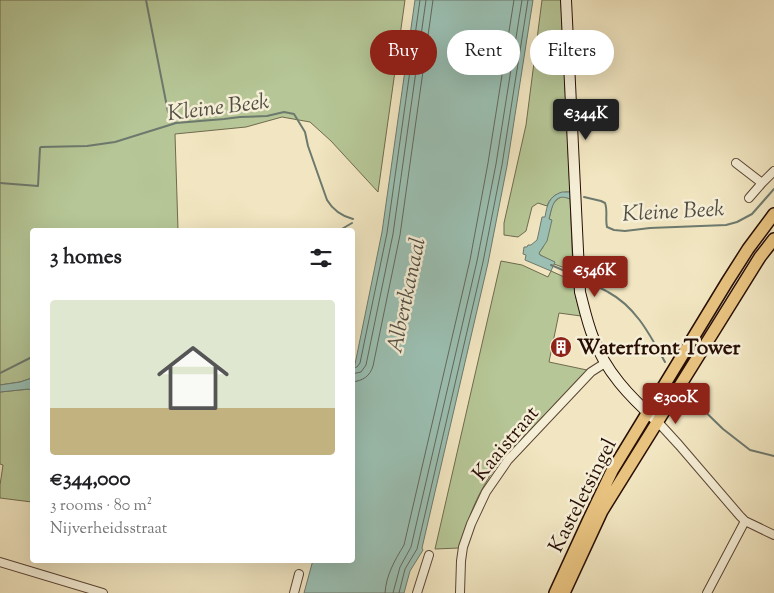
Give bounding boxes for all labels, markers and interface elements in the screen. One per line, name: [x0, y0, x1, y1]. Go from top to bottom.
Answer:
chip: Buy: [370, 30, 437, 75]
chip: Rent: [447, 30, 520, 75]
chip: Filters: [530, 30, 614, 75]
water label: Kleine Beek: [166, 87, 271, 131]
pin: €344K: [551, 98, 621, 141]
text: €344K: [564, 103, 608, 126]
water label: Kleine Beek: [621, 194, 725, 232]
water label: Albertkanaal: [380, 235, 436, 356]
text: 3 homes: [50, 243, 122, 273]
icon: filters: [307, 244, 335, 272]
pin: €546K: [560, 256, 630, 298]
text: €546K: [574, 260, 616, 283]
icon: home: [148, 333, 238, 423]
place label: Waterfront Tower: [577, 334, 741, 364]
building icon: Waterfront Tower: [549, 335, 573, 359]
pin: €300K: [641, 382, 711, 425]
text: €300K: [654, 387, 698, 410]
street label: Kaaistraat: [466, 400, 547, 488]
street label: Kasteletsingel: [542, 433, 625, 558]
text: €344,000: [50, 465, 131, 495]
text: 3 rooms · 80 m²: [50, 495, 152, 518]
text: Nijverheidsstraat: [50, 518, 167, 541]

